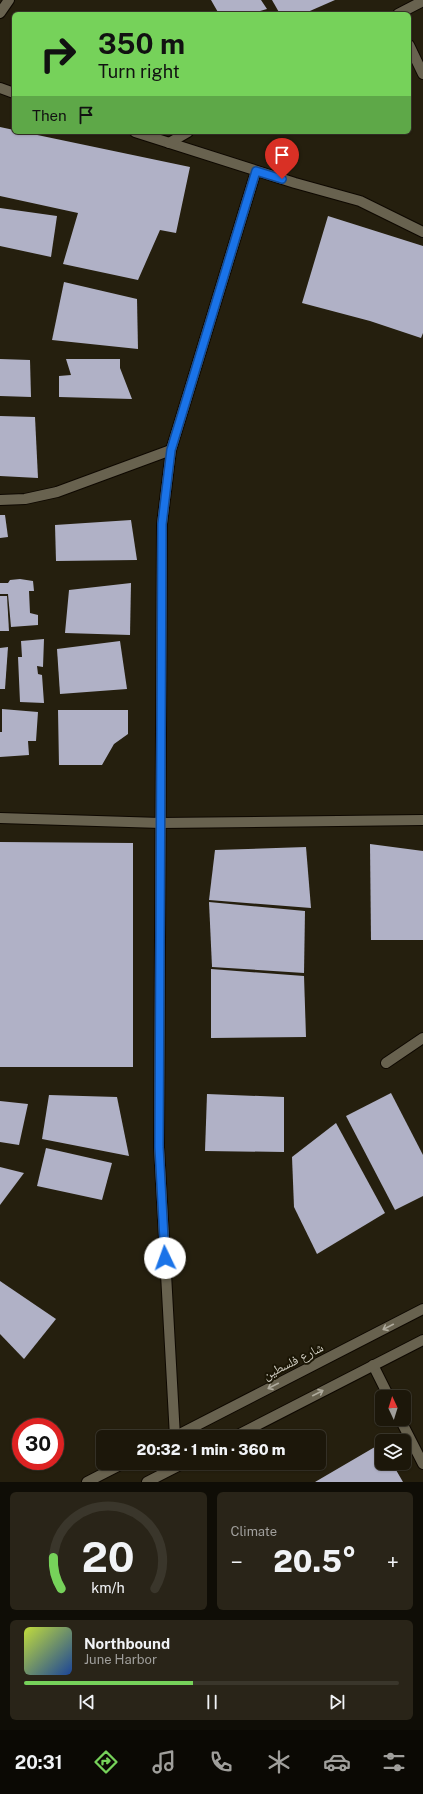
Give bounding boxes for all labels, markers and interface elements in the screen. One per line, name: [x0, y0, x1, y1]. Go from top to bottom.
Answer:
text: 350 m: [98, 27, 185, 60]
icon: right: [32, 28, 84, 80]
text: Turn right: [98, 61, 180, 82]
icon: arrive: [75, 104, 97, 126]
text: Then: [32, 107, 67, 124]
pin: [265, 138, 299, 179]
icon: arrive: [271, 144, 293, 166]
position arrow: [144, 1237, 186, 1279]
one-way arrow: [383, 1323, 395, 1331]
street label: شارع فلسطين: [260, 1339, 327, 1384]
one-way arrow: [267, 1383, 279, 1390]
one-way arrow: [312, 1389, 324, 1397]
north arrow: [375, 1390, 411, 1426]
map controls: [375, 1390, 411, 1470]
speed limit sign: 30: [12, 1418, 64, 1470]
button: layers: [375, 1434, 411, 1470]
text: 20:32 · 1 min · 360 m: [136, 1441, 286, 1458]
text: Climate: [231, 1524, 277, 1539]
text: 20: [82, 1532, 135, 1581]
text: 20.5°: [273, 1543, 356, 1579]
text: −: [231, 1549, 243, 1575]
text: +: [387, 1549, 399, 1575]
text: km/h: [91, 1579, 125, 1596]
text: Northbound: [84, 1635, 170, 1652]
text: June Harbor: [84, 1652, 157, 1667]
icon: previous: [76, 1691, 98, 1713]
icon: pause: [201, 1691, 223, 1713]
icon: next: [326, 1691, 348, 1713]
icon: directions: [92, 1748, 120, 1776]
icon: music: [150, 1748, 178, 1776]
icon: phone: [207, 1748, 235, 1776]
icon: climate: [265, 1748, 293, 1776]
icon: car: [323, 1748, 351, 1776]
icon: filters: [380, 1748, 408, 1776]
text: 20:31: [15, 1752, 62, 1773]

